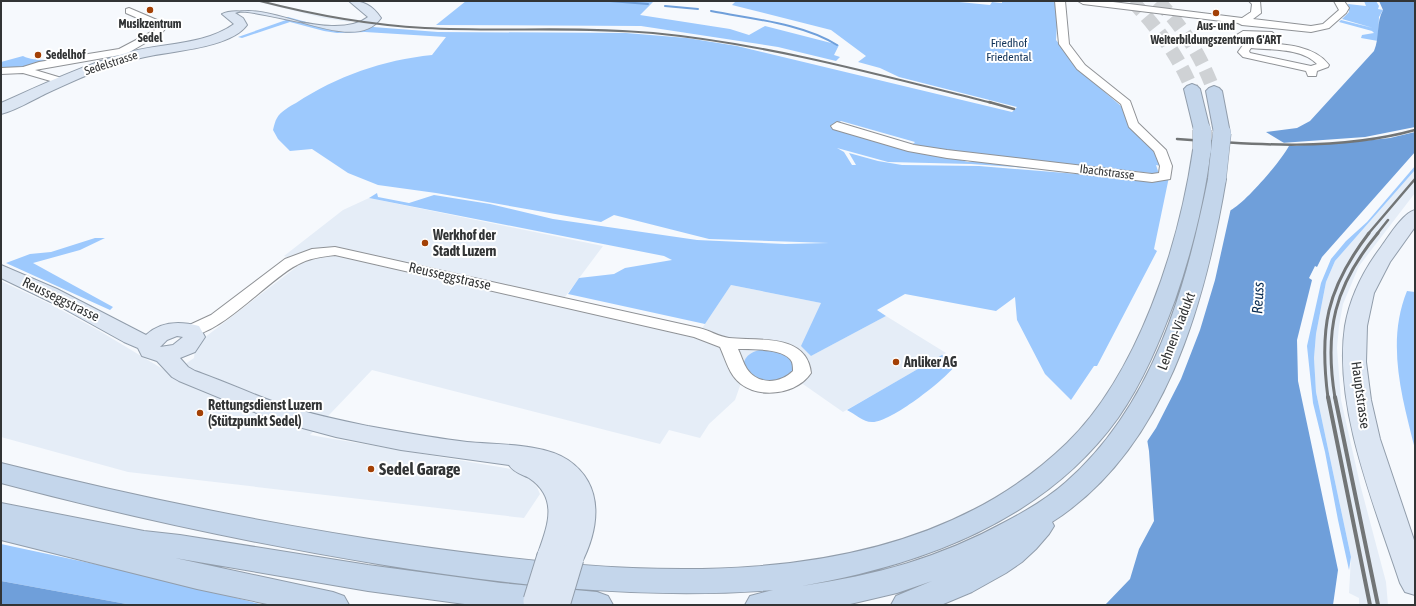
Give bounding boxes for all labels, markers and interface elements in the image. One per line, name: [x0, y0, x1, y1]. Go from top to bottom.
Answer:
marker: Musikzentrum Sedel: [145, 5, 155, 15]
marker: Aus- und Weiterbildungszentrum G'ART: [1211, 8, 1221, 18]
place label: Musikzentrum Sedel: [118, 17, 182, 45]
place label: Aus- und Weiterbildungszentrum G'ART: [1149, 19, 1282, 47]
park label: Friedhof Friedental: [986, 36, 1033, 64]
place label: Sedelhof: [46, 48, 86, 62]
street label: Sedelstrasse: [83, 48, 139, 78]
marker: Sedelhof: [33, 50, 43, 60]
street label: Ibachstrasse: [1079, 162, 1135, 182]
place label: Werkhof der Stadt Luzern: [432, 227, 497, 259]
marker: Werkhof der Stadt Luzern: [420, 238, 430, 248]
street label: Reusseggstrasse: [407, 259, 493, 293]
street label: Reusseggstrasse: [20, 273, 102, 325]
water label: Reuss: [1248, 281, 1267, 314]
street label: Lehnen-Viadukt: [1154, 290, 1198, 372]
place label: Anliker AG: [903, 354, 958, 370]
marker: Anliker AG: [891, 357, 901, 367]
street label: Hauptstrasse: [1348, 360, 1374, 430]
place label: Rettungsdienst Luzern (Stützpunkt Sedel): [208, 397, 322, 429]
marker: Rettungsdienst Luzern (Stützpunkt Sedel): [195, 408, 205, 418]
place label: Sedel Garage: [379, 459, 461, 479]
marker: Sedel Garage: [366, 464, 376, 474]

